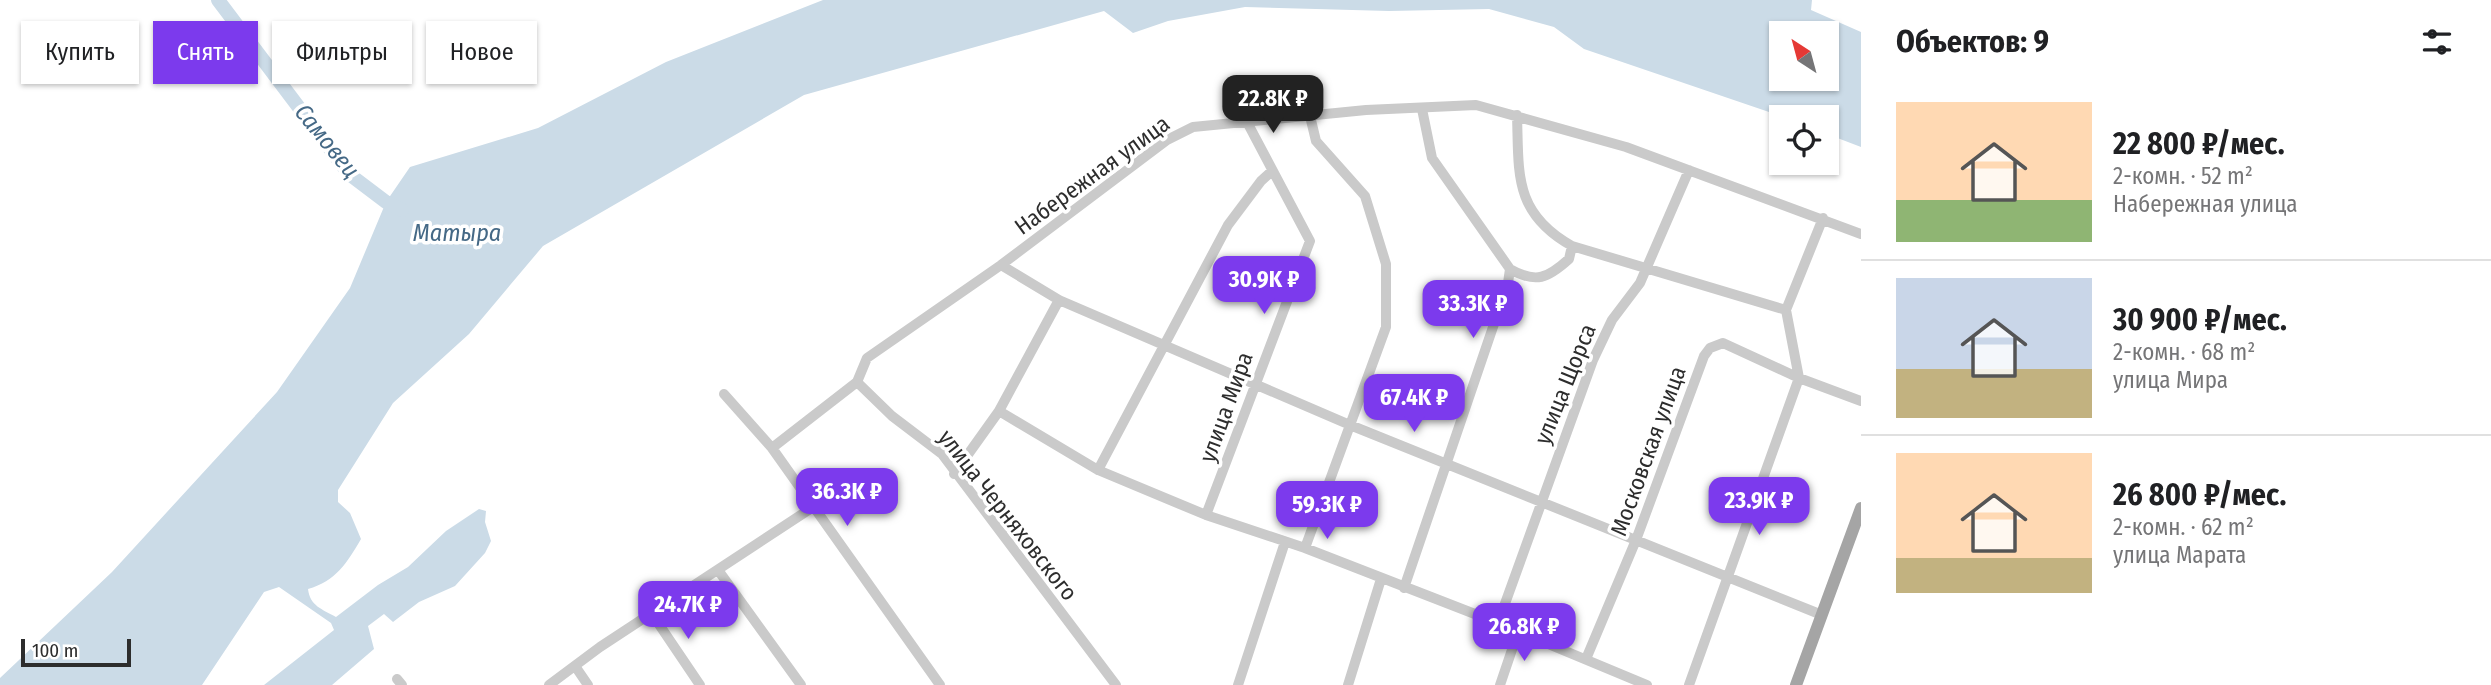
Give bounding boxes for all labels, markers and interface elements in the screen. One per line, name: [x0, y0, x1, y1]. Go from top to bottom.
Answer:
chip: Купить: [21, 21, 139, 84]
chip: Снять: [153, 21, 258, 84]
chip: Фильтры: [272, 21, 412, 84]
chip: Новое: [426, 21, 537, 84]
north arrow: [1769, 21, 1839, 91]
map controls: [1769, 21, 1839, 175]
icon: filters: [2418, 23, 2456, 61]
text: Объектов: 9: [1896, 24, 2049, 60]
pin: 22.8K ₽: [1208, 76, 1338, 135]
text: 22.8K ₽: [1238, 84, 1308, 112]
water label: Самовец: [289, 98, 365, 184]
button: locate: [1769, 105, 1839, 175]
street label: Набережная улица: [1009, 109, 1175, 241]
text: 22 800 ₽/мес.: [2113, 126, 2285, 162]
icon: home: [1952, 130, 2036, 214]
text: 2-комн. · 52 m²: [2113, 162, 2253, 190]
text: Набережная улица: [2113, 190, 2298, 218]
water label: Матыра: [413, 219, 501, 247]
pin: 30.9K ₽: [1199, 256, 1329, 316]
text: 30.9K ₽: [1229, 265, 1299, 293]
pin: 33.3K ₽: [1408, 280, 1538, 340]
text: 33.3K ₽: [1439, 289, 1507, 317]
text: 30 900 ₽/мес.: [2113, 302, 2287, 338]
icon: home: [1952, 306, 2036, 390]
street label: улица Щорса: [1528, 320, 1602, 448]
text: 2-комн. · 68 m²: [2113, 338, 2255, 366]
street label: улица Мира: [1193, 348, 1259, 466]
street label: Московская улица: [1604, 362, 1692, 540]
text: улица Мира: [2113, 366, 2228, 394]
pin: 67.4K ₽: [1349, 374, 1479, 434]
text: 67.4K ₽: [1380, 383, 1448, 411]
street label: улица Черняховского: [933, 424, 1083, 606]
pin: 36.3K ₽: [782, 468, 912, 528]
text: 36.3K ₽: [812, 477, 882, 505]
pin: 23.9K ₽: [1694, 477, 1824, 537]
text: 26 800 ₽/мес.: [2113, 477, 2286, 513]
icon: home: [1952, 481, 2036, 565]
pin: 59.3K ₽: [1262, 482, 1392, 541]
text: 23.9K ₽: [1725, 486, 1793, 514]
text: 59.3K ₽: [1292, 490, 1362, 518]
text: 2-комн. · 62 m²: [2113, 513, 2254, 541]
text: улица Марата: [2113, 541, 2246, 569]
pin: 24.7K ₽: [623, 582, 753, 641]
text: 24.7K ₽: [654, 590, 722, 618]
pin: 26.8K ₽: [1459, 604, 1589, 663]
text: 26.8K ₽: [1489, 612, 1559, 640]
scale bar: [21, 636, 131, 668]
text: 100 m: [32, 639, 78, 662]

